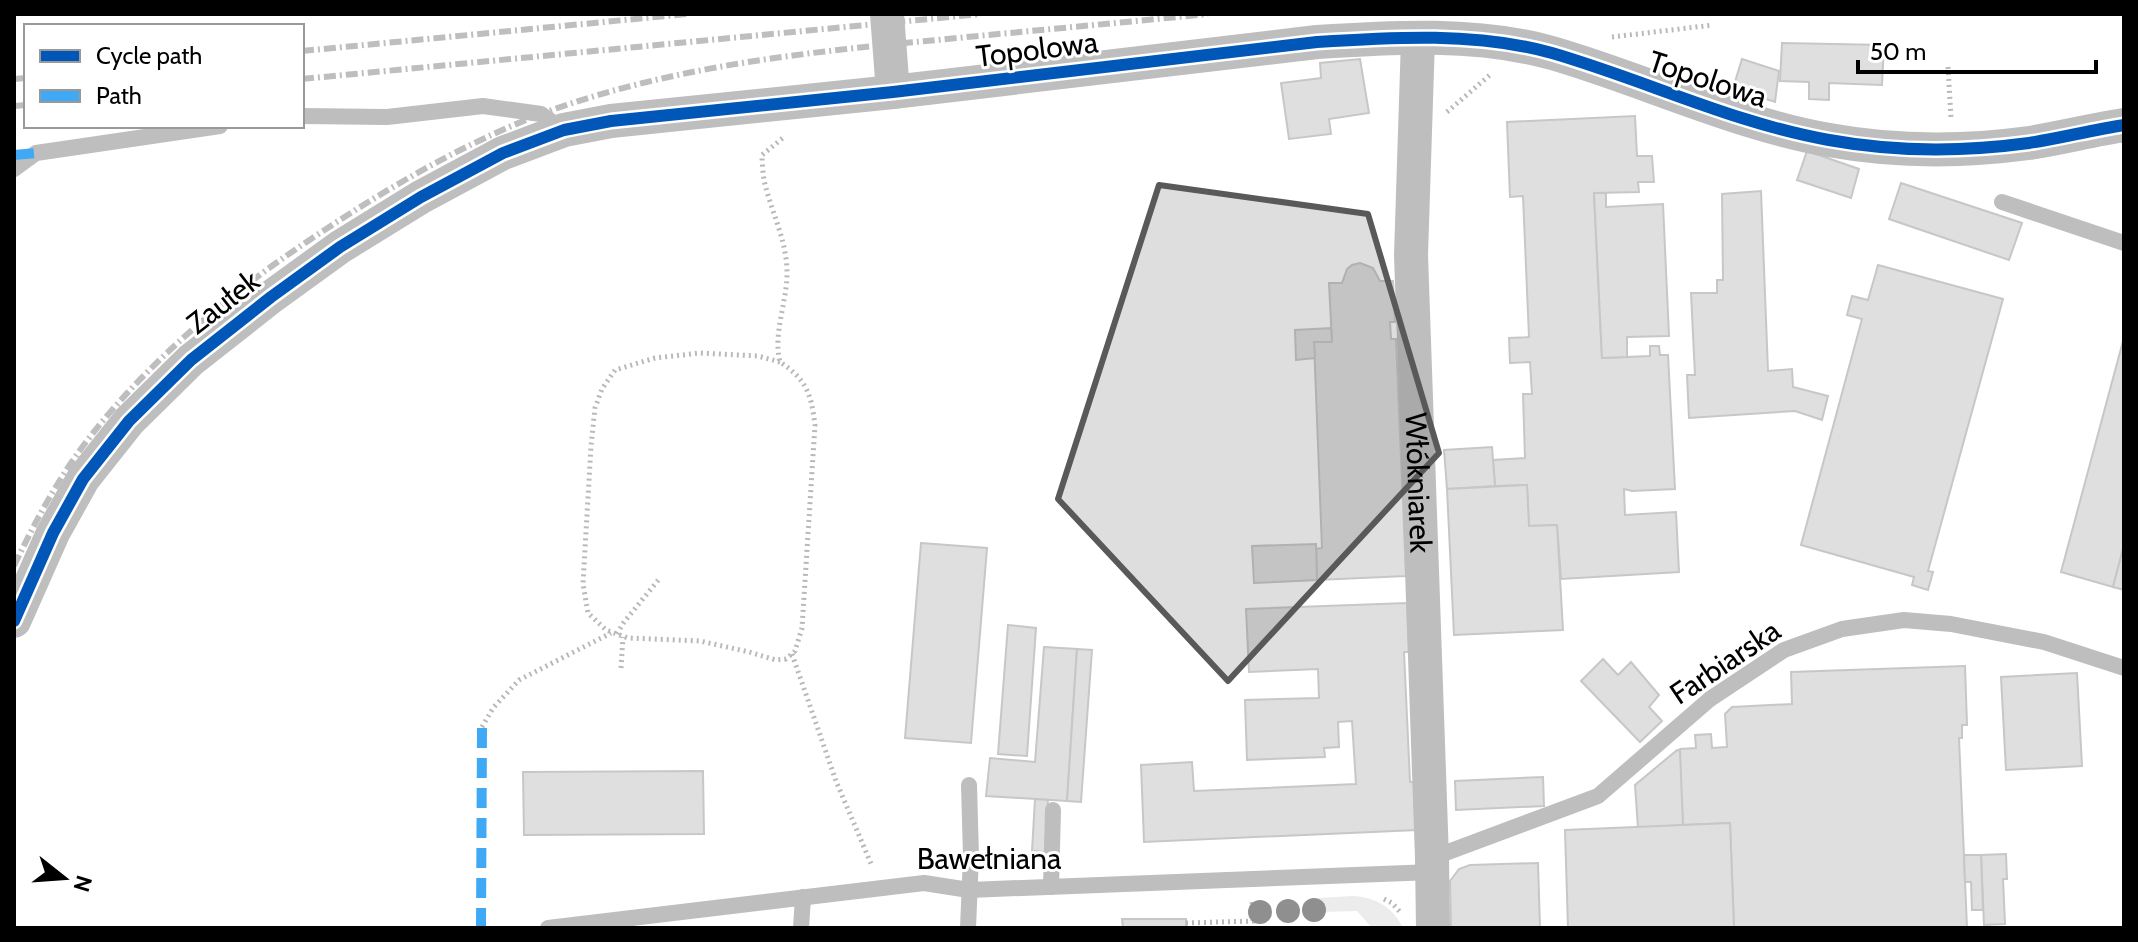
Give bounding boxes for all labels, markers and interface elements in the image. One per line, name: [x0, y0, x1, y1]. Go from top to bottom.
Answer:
street label: Topolowa: [974, 23, 1101, 75]
legend: [24, 24, 304, 128]
scale bar: [1858, 24, 2096, 74]
text: 50 m: [1870, 37, 1926, 66]
text: Cycle path: [96, 41, 202, 70]
street label: Topolowa: [1644, 42, 1773, 116]
text: Path: [96, 81, 142, 110]
street label: Zaułek: [179, 262, 267, 342]
street label: Włókniarek: [1398, 412, 1440, 554]
street label: Farbiarska: [1663, 611, 1788, 712]
north arrow: [24, 838, 104, 918]
street label: Bawełniana: [917, 840, 1062, 877]
text: N: [67, 872, 98, 895]

